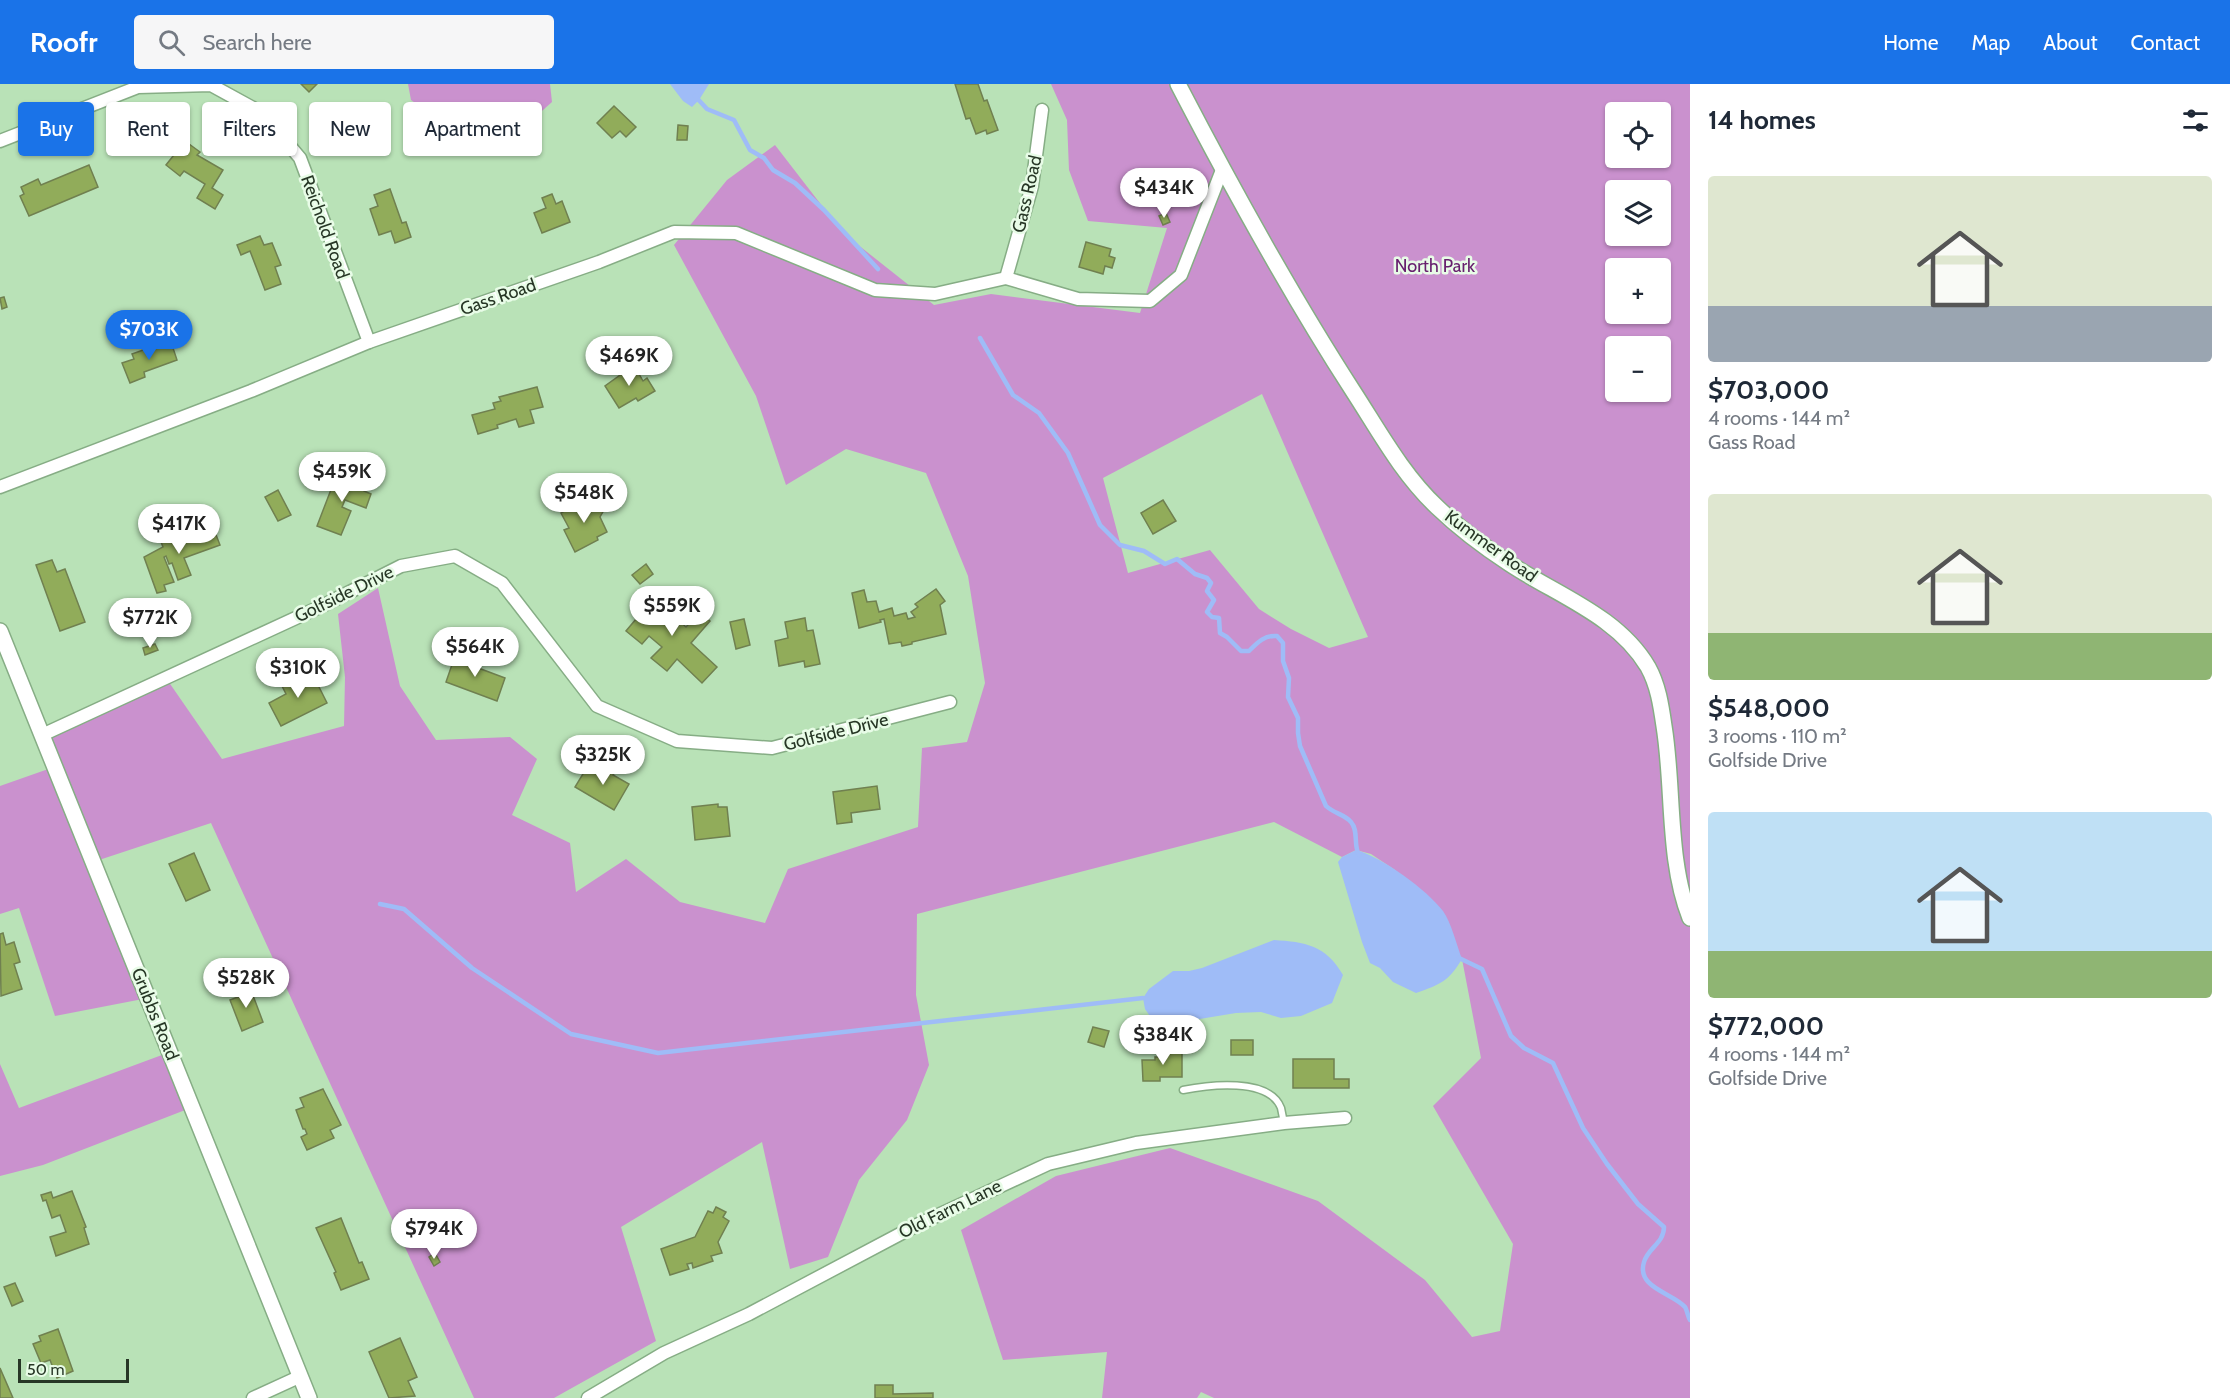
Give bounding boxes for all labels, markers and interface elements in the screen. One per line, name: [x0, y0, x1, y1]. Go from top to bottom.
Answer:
search box: [134, 15, 554, 69]
text: Roofr: [30, 25, 98, 59]
icon: search: [155, 26, 188, 59]
text: Search here: [203, 29, 312, 56]
text: Home: [1883, 30, 1939, 55]
text: Map: [1972, 30, 2010, 55]
text: About: [2043, 30, 2097, 55]
text: Contact: [2130, 30, 2200, 55]
chip: Buy: [18, 102, 94, 156]
chip: Rent: [106, 102, 190, 156]
chip: Filters: [202, 102, 297, 156]
chip: New: [309, 102, 391, 156]
chip: Apartment: [403, 102, 542, 156]
map controls: [1605, 102, 1671, 402]
button: locate: [1605, 102, 1671, 168]
text: 14 homes: [1708, 104, 1816, 136]
icon: filters: [2179, 104, 2212, 137]
street label: Gass Road: [1007, 153, 1047, 235]
pin: $434K: [1122, 168, 1206, 219]
street label: Reichold Road: [296, 172, 354, 282]
text: $434K: [1134, 175, 1194, 199]
button: layers: [1605, 180, 1671, 246]
icon: home: [1906, 215, 2014, 323]
park label: North Park: [1395, 255, 1476, 277]
button: +: [1605, 258, 1671, 324]
street label: Gass Road: [457, 274, 539, 320]
pin: $703K: [107, 310, 191, 361]
text: $703K: [119, 317, 179, 341]
pin: $469K: [587, 336, 671, 387]
button: −: [1605, 336, 1671, 402]
text: $469K: [599, 343, 659, 367]
text: $703,000: [1708, 374, 1829, 406]
text: 4 rooms · 144 m²: [1708, 406, 1850, 430]
text: Gass Road: [1708, 430, 1795, 454]
pin: $459K: [300, 452, 384, 503]
text: $459K: [313, 459, 371, 483]
pin: $548K: [542, 473, 626, 524]
text: $548K: [554, 480, 614, 504]
pin: $417K: [137, 504, 221, 555]
street label: Kummer Road: [1441, 505, 1541, 587]
text: $417K: [152, 511, 206, 535]
icon: home: [1906, 533, 2014, 641]
street label: Golfside Drive: [291, 561, 397, 627]
pin: $559K: [630, 586, 714, 637]
text: $559K: [644, 593, 700, 617]
pin: $772K: [108, 598, 192, 649]
text: $772K: [122, 605, 178, 629]
pin: $564K: [433, 627, 517, 678]
text: $564K: [446, 634, 504, 658]
pin: $310K: [256, 648, 340, 699]
text: $310K: [270, 655, 326, 679]
text: $548,000: [1708, 692, 1830, 724]
street label: Golfside Drive: [781, 708, 891, 756]
text: 3 rooms · 110 m²: [1708, 724, 1847, 748]
pin: $325K: [561, 735, 645, 786]
text: $325K: [575, 742, 631, 766]
text: Golfside Drive: [1708, 748, 1827, 772]
icon: home: [1906, 851, 2014, 959]
pin: $528K: [204, 958, 288, 1009]
street label: Grubbs Road: [127, 965, 183, 1063]
text: $528K: [217, 965, 275, 989]
text: $772,000: [1708, 1010, 1824, 1042]
pin: $384K: [1121, 1015, 1205, 1066]
text: $384K: [1133, 1022, 1193, 1046]
text: 4 rooms · 144 m²: [1708, 1042, 1850, 1066]
text: Golfside Drive: [1708, 1066, 1827, 1090]
street label: Old Farm Lane: [895, 1175, 1005, 1243]
pin: $794K: [392, 1209, 476, 1260]
text: $794K: [405, 1216, 463, 1240]
scale bar: [18, 1356, 129, 1384]
text: 50 m: [27, 1360, 64, 1379]

